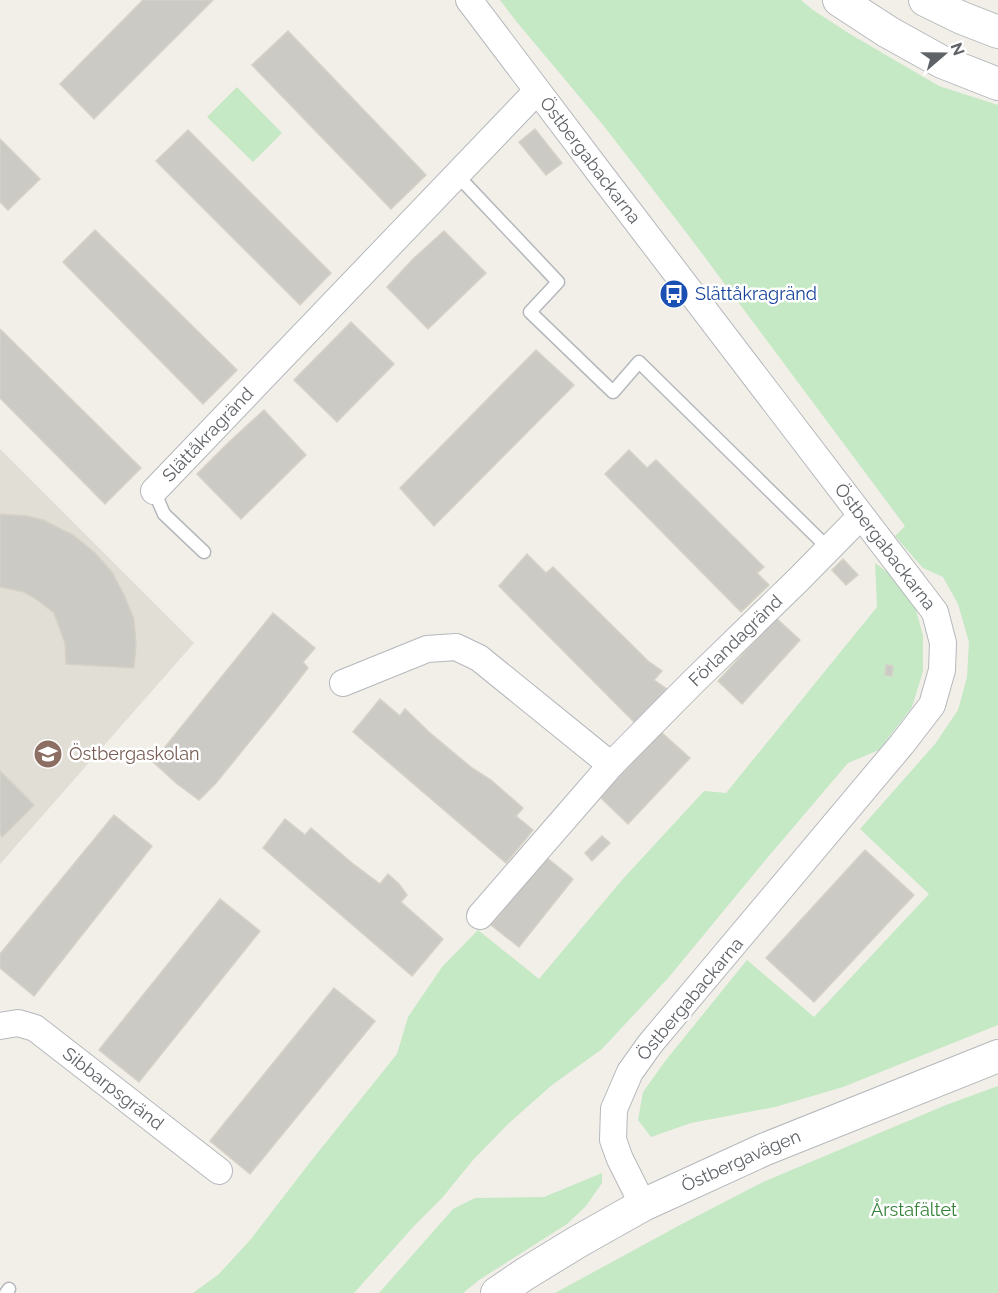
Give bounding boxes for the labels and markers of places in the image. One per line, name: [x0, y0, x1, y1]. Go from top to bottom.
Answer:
bus stop icon: Slättåkragränd: [658, 278, 690, 310]
place label: Slättåkragränd: [695, 283, 817, 304]
school or university icon: Östbergaskolan: [32, 738, 64, 770]
place label: Östbergaskolan: [69, 743, 200, 764]

